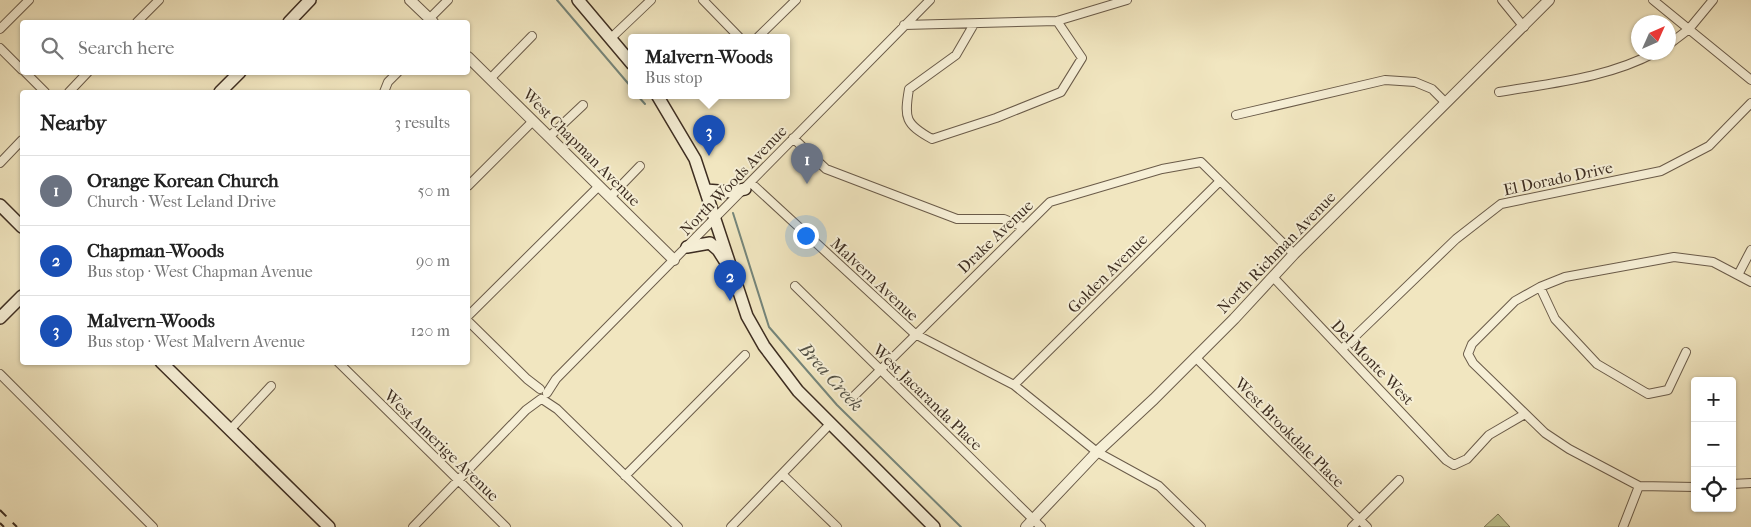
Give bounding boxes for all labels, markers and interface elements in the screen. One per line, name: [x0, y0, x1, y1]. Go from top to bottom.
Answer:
north arrow: [1631, 15, 1676, 60]
search box: [20, 20, 470, 75]
icon: search: [38, 34, 66, 62]
popup: [628, 34, 790, 99]
text: Search here: [78, 37, 174, 59]
text: Malvern-Woods: [645, 46, 773, 68]
text: Bus stop: [645, 68, 702, 87]
street label: West Chapman Avenue: [518, 84, 644, 210]
text: Nearby: [40, 111, 106, 135]
text: 3 results: [394, 113, 450, 132]
pin: 3: [693, 115, 725, 156]
street label: North Woods Avenue: [676, 121, 791, 239]
pin: 1: [791, 143, 823, 184]
street label: El Dorado Drive: [1502, 158, 1615, 199]
text: Orange Korean Church: [87, 170, 279, 192]
text: 1: [53, 181, 59, 200]
text: 50 m: [418, 181, 450, 200]
street label: North Richman Avenue: [1213, 187, 1340, 317]
text: Church · West Leland Drive: [87, 192, 276, 211]
street label: Drake Avenue: [954, 196, 1037, 277]
your location: [793, 223, 819, 249]
street label: Golden Avenue: [1064, 230, 1151, 317]
street label: Malvern Avenue: [827, 234, 923, 325]
text: Chapman-Woods: [87, 240, 224, 262]
text: 2: [52, 251, 60, 270]
text: 90 m: [416, 251, 450, 270]
pin: 2: [714, 260, 746, 301]
text: Bus stop · West Chapman Avenue: [87, 262, 313, 281]
text: Malvern-Woods: [87, 310, 215, 332]
street label: Del Monte West: [1327, 316, 1418, 409]
text: 3: [53, 321, 59, 340]
text: 120 m: [411, 321, 450, 340]
text: Bus stop · West Malvern Avenue: [87, 332, 305, 351]
water label: Brea Creek: [794, 338, 867, 416]
street label: West Jacaranda Place: [868, 340, 986, 454]
street label: West Brookdale Place: [1230, 373, 1348, 491]
map controls: [1691, 377, 1736, 512]
button: +: [1691, 377, 1736, 422]
street label: West Amerige Avenue: [380, 385, 503, 505]
button: −: [1691, 422, 1736, 467]
button: locate: [1691, 467, 1736, 512]

